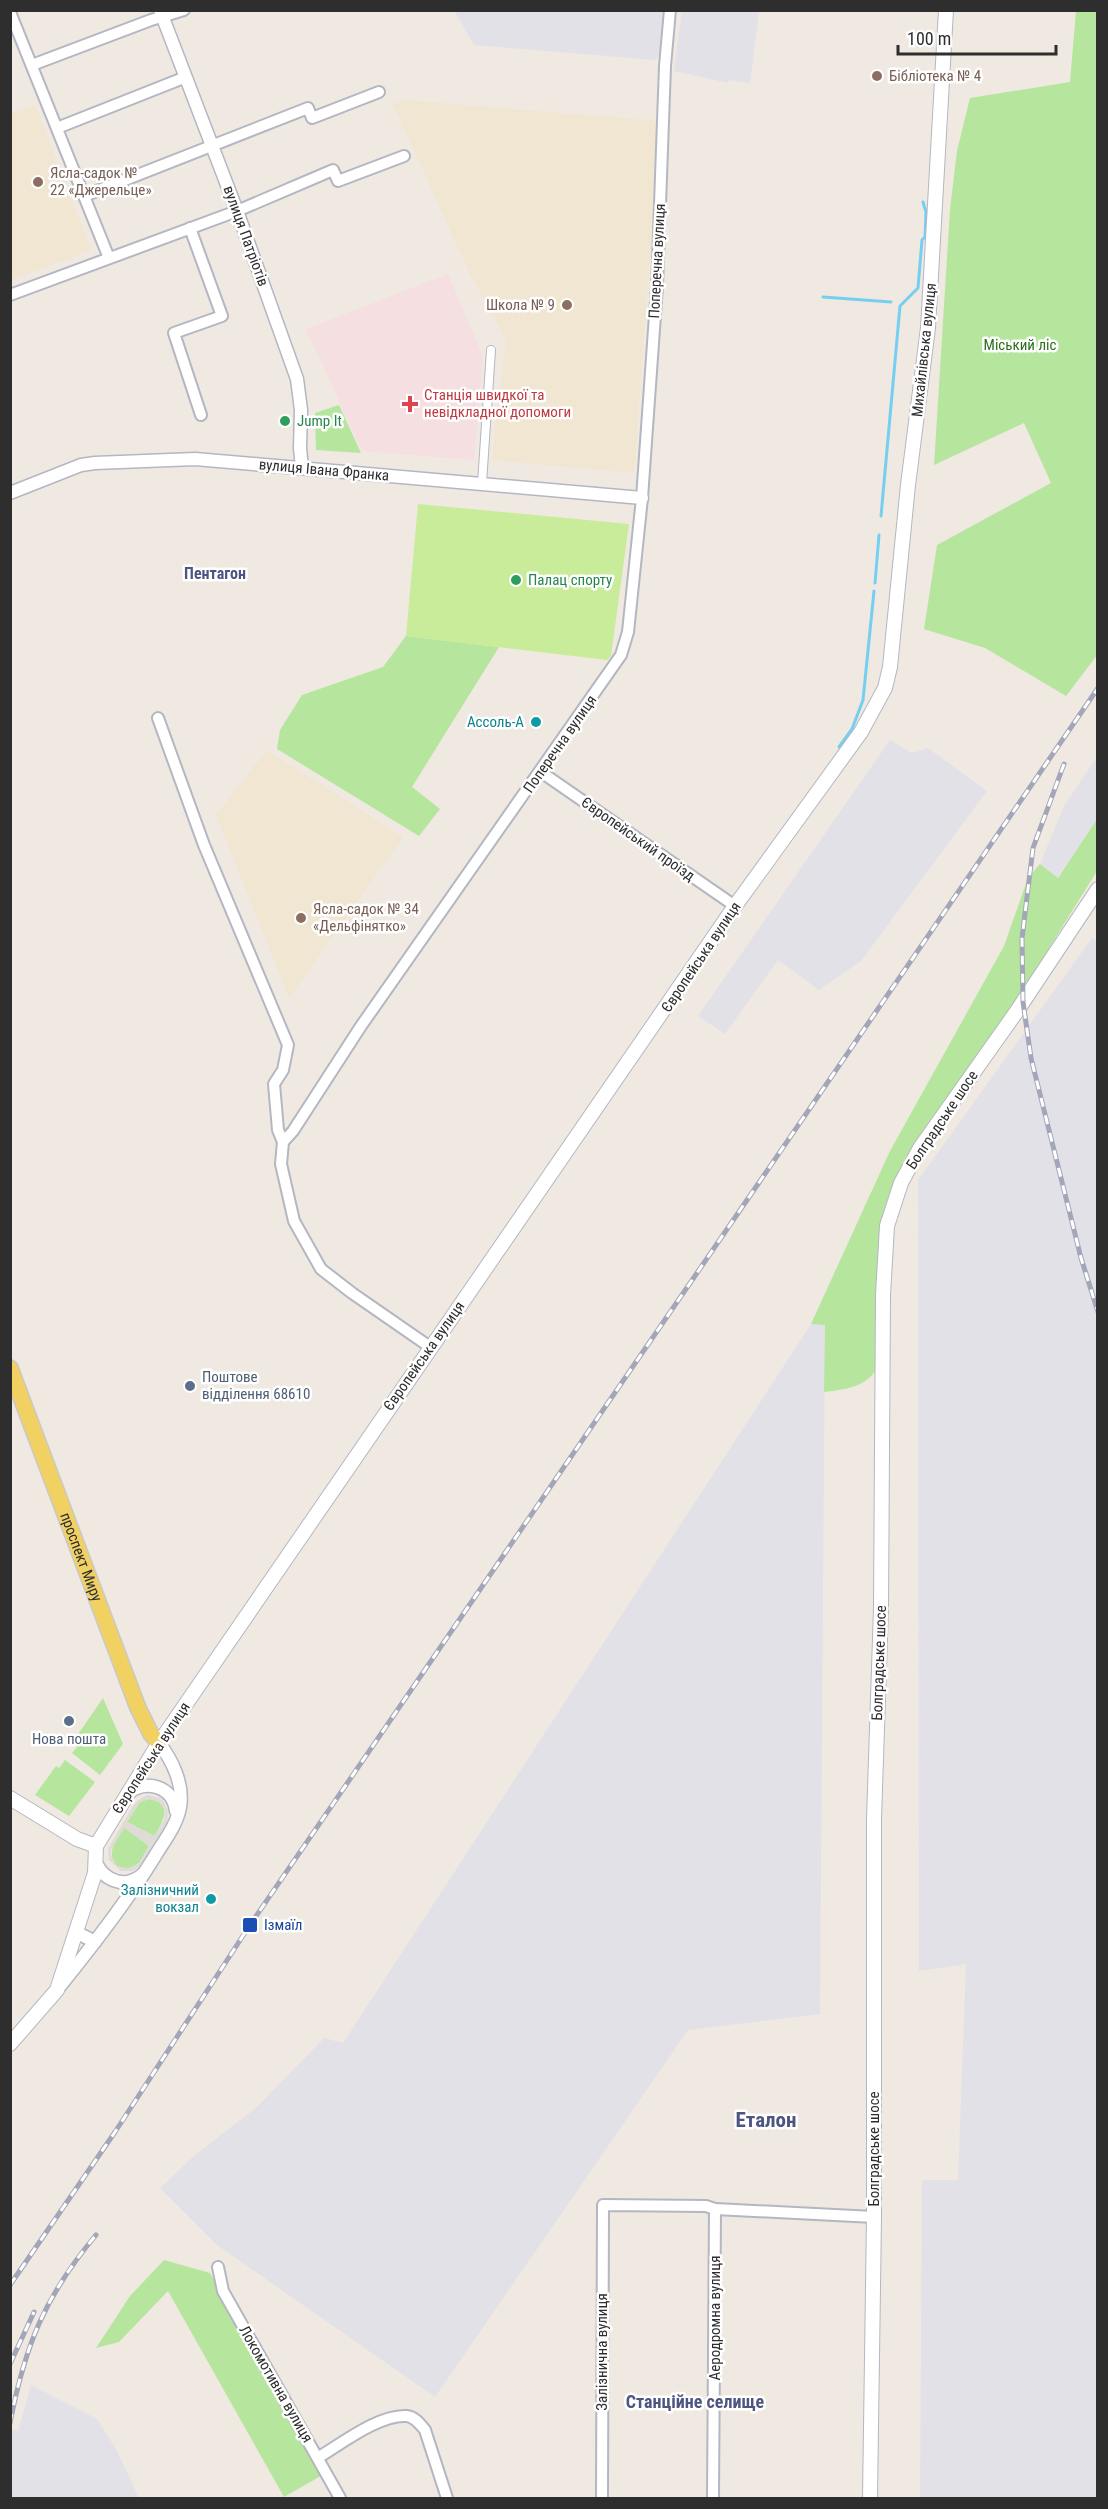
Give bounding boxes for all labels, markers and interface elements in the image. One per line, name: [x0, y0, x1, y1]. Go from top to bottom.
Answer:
scale bar: [898, 18, 1056, 56]
text: 100 m: [907, 28, 951, 49]
place label: Бібліотека № 4: [889, 67, 981, 85]
marker: Бібліотека № 4: [870, 69, 884, 83]
place label: Ясла-садок № 22 «Джерельце»: [50, 164, 152, 199]
marker: Ясла-садок № 22 «Джерельце»: [31, 175, 45, 189]
street label: вулиця Патріотів: [219, 183, 273, 289]
street label: Поперечна вулиця: [645, 203, 669, 319]
street label: Михайлівська вулиця: [908, 282, 940, 418]
place label: Школа № 9: [486, 296, 555, 314]
marker: Школа № 9: [560, 298, 574, 312]
park label: Міський ліс: [984, 336, 1056, 354]
place label: Станція швидкої та невідкладної допомоги: [424, 386, 571, 421]
marker: Станція швидкої та невідкладної допомоги: [401, 395, 419, 413]
place label: Jump It: [297, 412, 342, 430]
marker: Jump It: [278, 414, 292, 428]
street label: вулиця Івана Франка: [258, 455, 390, 485]
district label: Пентагон: [184, 564, 246, 583]
place label: Палац спорту: [528, 571, 612, 589]
marker: Палац спорту: [509, 573, 523, 587]
street label: Поперечна вулиця: [520, 692, 600, 796]
place label: Ассоль-А: [467, 713, 524, 731]
marker: Ассоль-А: [529, 715, 543, 729]
street label: Європейський проїзд: [578, 793, 698, 885]
street label: Європейська вулиця: [657, 898, 745, 1016]
place label: Ясла-садок № 34 «Дельфінятко»: [313, 900, 419, 935]
marker: Ясла-садок № 34 «Дельфінятко»: [294, 911, 308, 925]
street label: Болградське шосе: [902, 1067, 982, 1173]
street label: Європейська вулиця: [379, 1298, 469, 1414]
place label: Поштове відділення 68610: [202, 1368, 310, 1403]
marker: Поштове відділення 68610: [183, 1379, 197, 1393]
street label: проспект Миру: [56, 1510, 106, 1604]
street label: Болградське шосе: [868, 1605, 890, 1721]
street label: Європейська вулиця: [108, 1699, 194, 1817]
marker: Нова пошта: [62, 1714, 76, 1728]
place label: Нова пошта: [32, 1730, 106, 1748]
place label: Залізничний вокзал: [121, 1881, 199, 1916]
marker: Залізничний вокзал: [204, 1892, 218, 1906]
marker: Ізмаїл: [241, 1916, 259, 1934]
place label: Ізмаїл: [264, 1916, 303, 1934]
street label: Болградське шосе: [865, 2091, 883, 2207]
district label: Еталон: [735, 2108, 797, 2132]
street label: Аеродромна вулиця: [706, 2256, 724, 2380]
street label: Залізнична вулиця: [593, 2293, 611, 2411]
street label: Локомотивна вулиця: [235, 2322, 317, 2446]
district label: Станційне селище: [626, 2391, 765, 2412]

